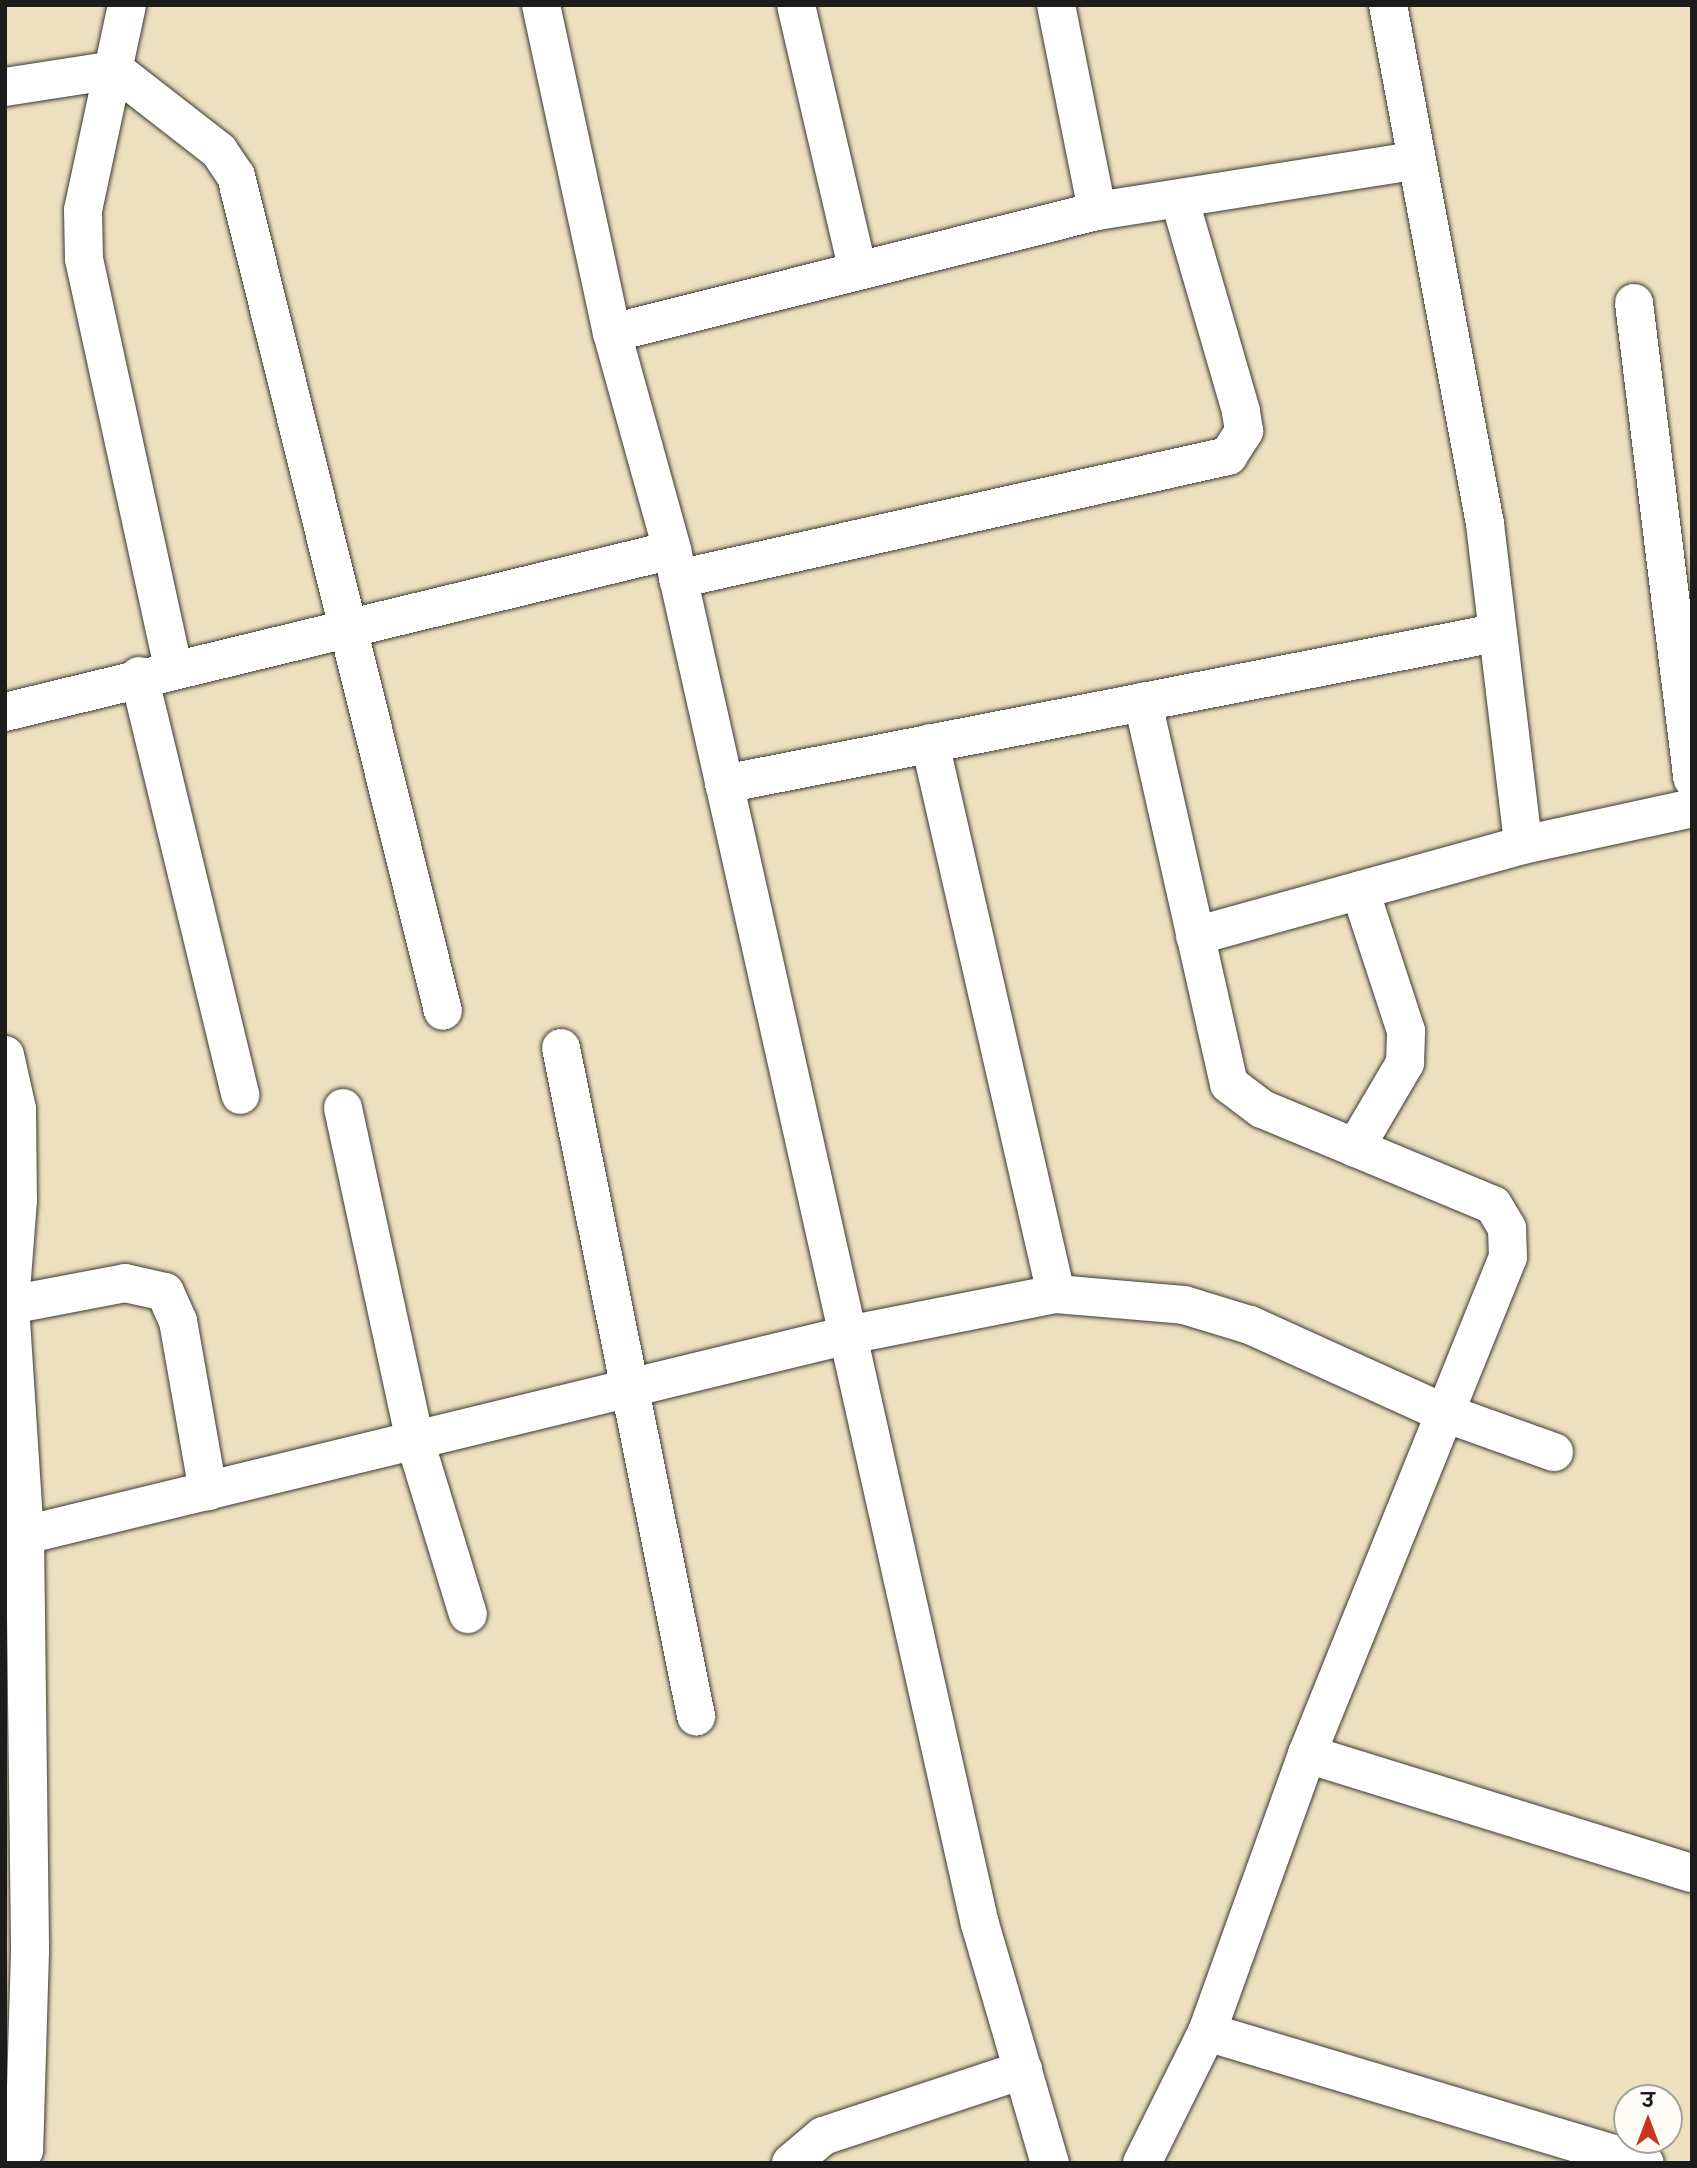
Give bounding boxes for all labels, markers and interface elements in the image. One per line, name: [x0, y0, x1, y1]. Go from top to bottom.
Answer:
north arrow: [1613, 2084, 1683, 2154]
text: उ: [1642, 2087, 1654, 2113]

